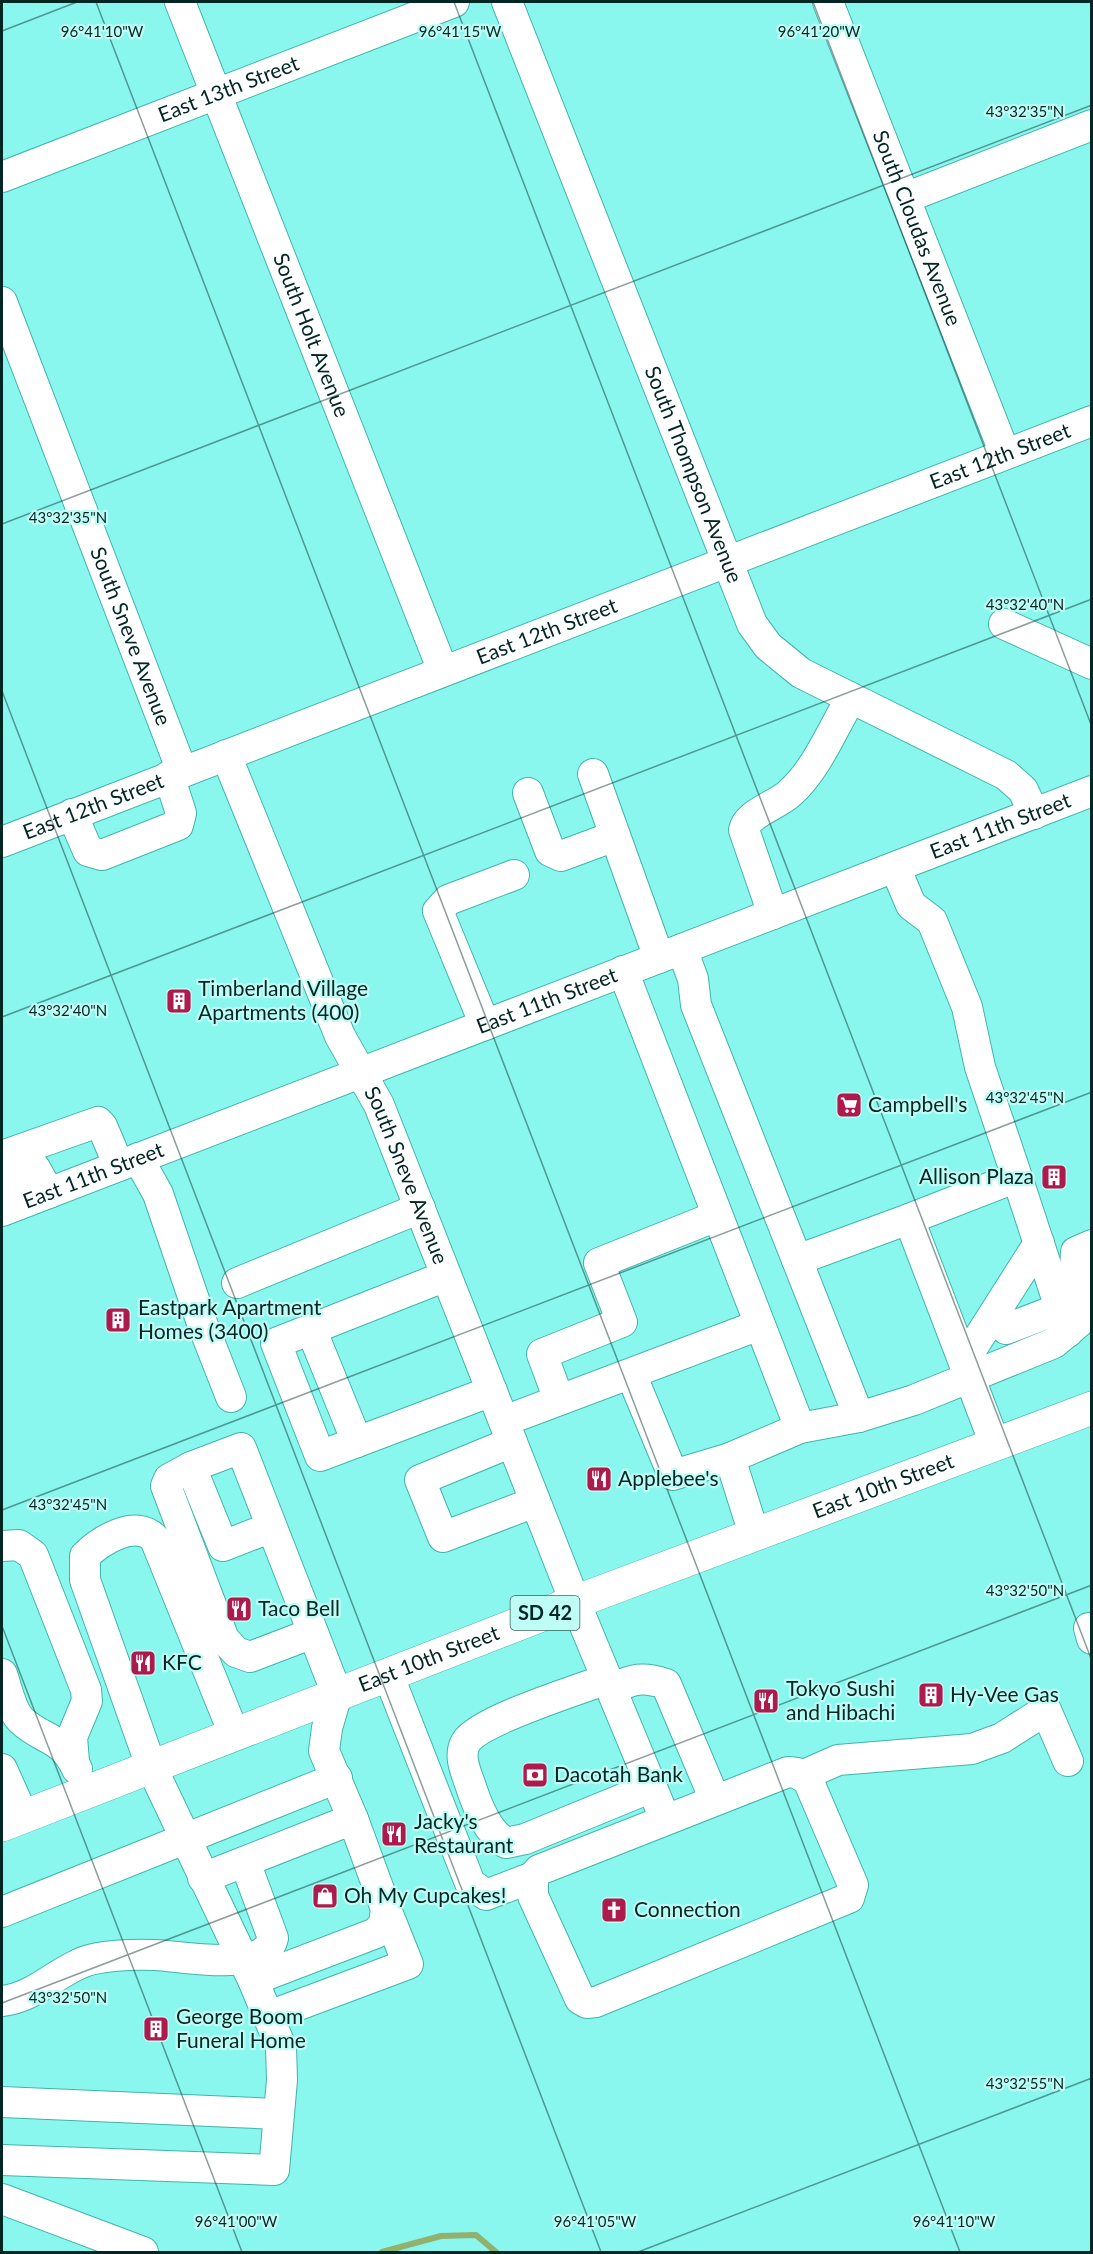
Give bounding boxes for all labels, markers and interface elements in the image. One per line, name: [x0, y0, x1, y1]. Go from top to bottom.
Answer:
text: 96°41'10"W: [61, 22, 144, 40]
text: 96°41'15"W: [419, 22, 502, 40]
text: 96°41'20"W: [778, 22, 861, 40]
street label: East 13th Street: [154, 49, 302, 126]
text: 43°32'35"N: [986, 102, 1064, 120]
street label: South Cloudas Avenue: [868, 126, 968, 329]
street label: South Holt Avenue: [269, 249, 356, 420]
street label: South Thompson Avenue: [641, 362, 749, 586]
street label: East 12th Street: [926, 416, 1074, 494]
text: 43°32'35"N: [29, 508, 107, 526]
street label: South Sneve Avenue: [86, 543, 177, 729]
street label: East 12th Street: [472, 592, 621, 669]
text: 43°32'40"N: [986, 595, 1064, 613]
street label: East 12th Street: [19, 767, 167, 844]
street label: East 11th Street: [926, 786, 1074, 863]
street label: East 11th Street: [472, 961, 621, 1038]
place label: Timberland Village Apartments (400): [198, 975, 368, 1024]
building icon: Timberland Village Apartments (400): [164, 986, 194, 1016]
text: 43°32'40"N: [29, 1001, 107, 1019]
street label: South Sneve Avenue: [360, 1081, 454, 1267]
text: 43°32'45"N: [986, 1088, 1064, 1106]
supermarket icon: Campbell's: [834, 1090, 864, 1120]
place label: Campbell's: [868, 1091, 967, 1116]
street label: East 11th Street: [19, 1136, 167, 1213]
building icon: Allison Plaza: [1039, 1162, 1069, 1192]
place label: Allison Plaza: [919, 1163, 1034, 1188]
place label: Eastpark Apartment Homes (3400): [138, 1294, 322, 1343]
building icon: Eastpark Apartment Homes (3400): [103, 1305, 133, 1335]
street label: East 10th Street: [809, 1447, 957, 1523]
restaurant icon: Applebee's: [584, 1464, 614, 1494]
place label: Applebee's: [618, 1465, 719, 1490]
text: 43°32'45"N: [29, 1495, 107, 1513]
text: 43°32'50"N: [986, 1581, 1064, 1599]
restaurant icon: Taco Bell: [224, 1594, 254, 1624]
place label: Taco Bell: [258, 1595, 340, 1620]
road number: SD 42: [510, 1596, 580, 1630]
street label: East 10th Street: [354, 1619, 503, 1696]
restaurant icon: KFC: [128, 1648, 158, 1678]
place label: KFC: [162, 1649, 202, 1674]
place label: Tokyo Sushi and Hibachi: [786, 1675, 895, 1724]
building icon: Hy-Vee Gas: [916, 1680, 946, 1710]
place label: Hy-Vee Gas: [950, 1681, 1059, 1706]
restaurant icon: Tokyo Sushi and Hibachi: [751, 1686, 781, 1716]
bank icon: Dacotah Bank: [520, 1760, 550, 1790]
place label: Dacotah Bank: [554, 1761, 683, 1786]
place label: Jacky's Restaurant: [414, 1808, 514, 1857]
restaurant icon: Jacky's Restaurant: [379, 1819, 409, 1849]
shop icon: Oh My Cupcakes!: [310, 1881, 340, 1911]
place label: Oh My Cupcakes!: [344, 1882, 506, 1907]
church icon: Connection: [599, 1895, 629, 1925]
place label: Connection: [634, 1896, 741, 1921]
text: 43°32'50"N: [29, 1988, 107, 2006]
place label: George Boom Funeral Home: [176, 2003, 306, 2052]
building icon: George Boom Funeral Home: [141, 2014, 171, 2044]
text: 43°32'55"N: [986, 2074, 1064, 2092]
text: 96°41'00"W: [195, 2212, 278, 2230]
text: 96°41'05"W: [554, 2212, 637, 2230]
text: 96°41'10"W: [913, 2212, 996, 2230]

